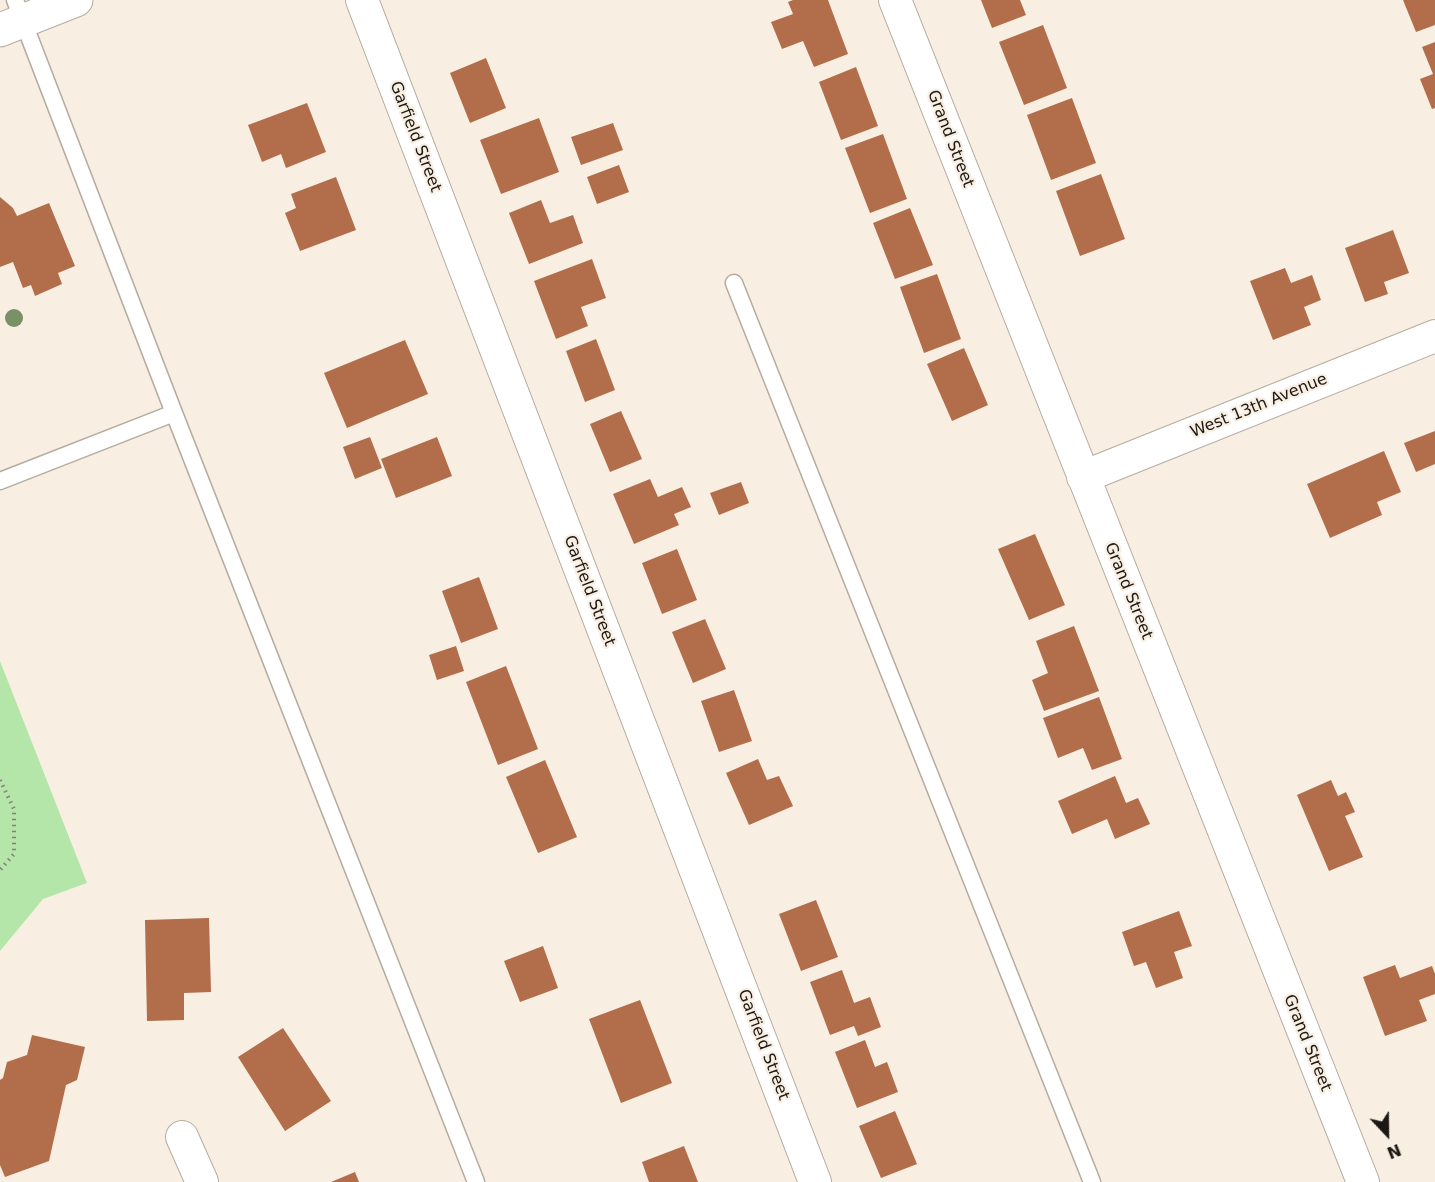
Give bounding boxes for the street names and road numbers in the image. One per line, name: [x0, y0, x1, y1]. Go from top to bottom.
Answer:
street label: Garfield Street: [385, 79, 445, 195]
street label: Grand Street: [923, 88, 977, 190]
street label: West 13th Avenue: [1188, 370, 1330, 442]
street label: Garfield Street: [559, 533, 619, 649]
street label: Grand Street: [1100, 540, 1156, 642]
street label: Garfield Street: [733, 987, 793, 1103]
street label: Grand Street: [1279, 992, 1335, 1094]

